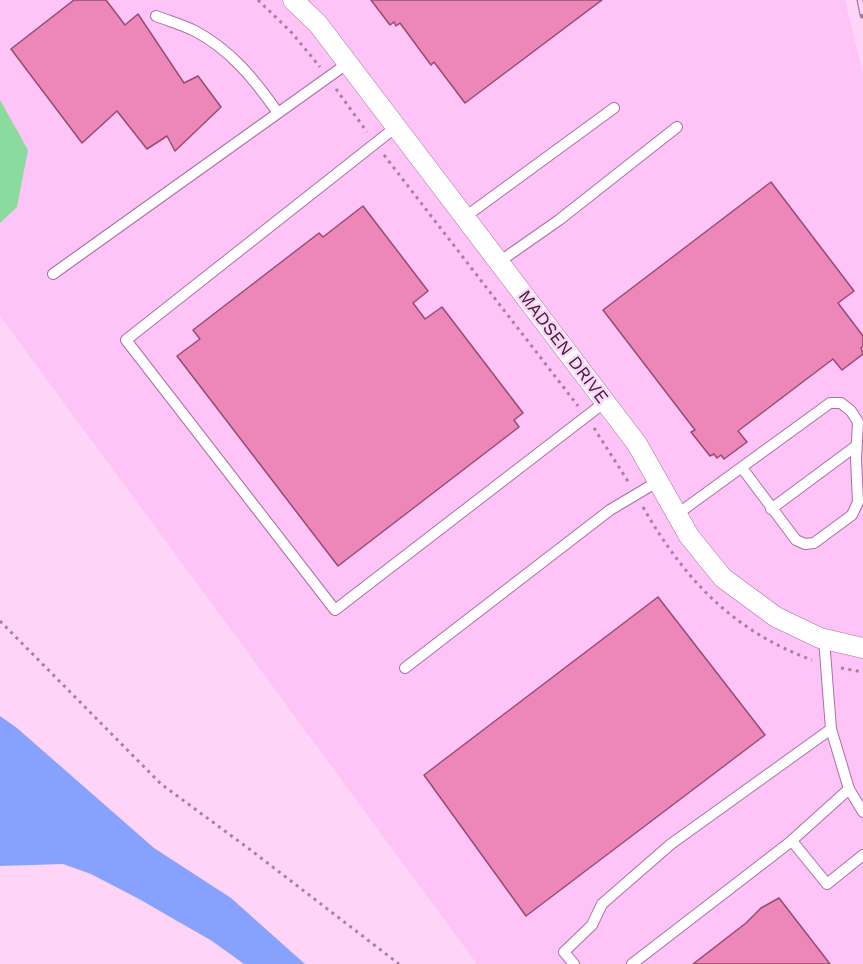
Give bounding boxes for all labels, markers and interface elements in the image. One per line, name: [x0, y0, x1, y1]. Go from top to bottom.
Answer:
street label: MADSEN DRIVE: [513, 286, 613, 408]

